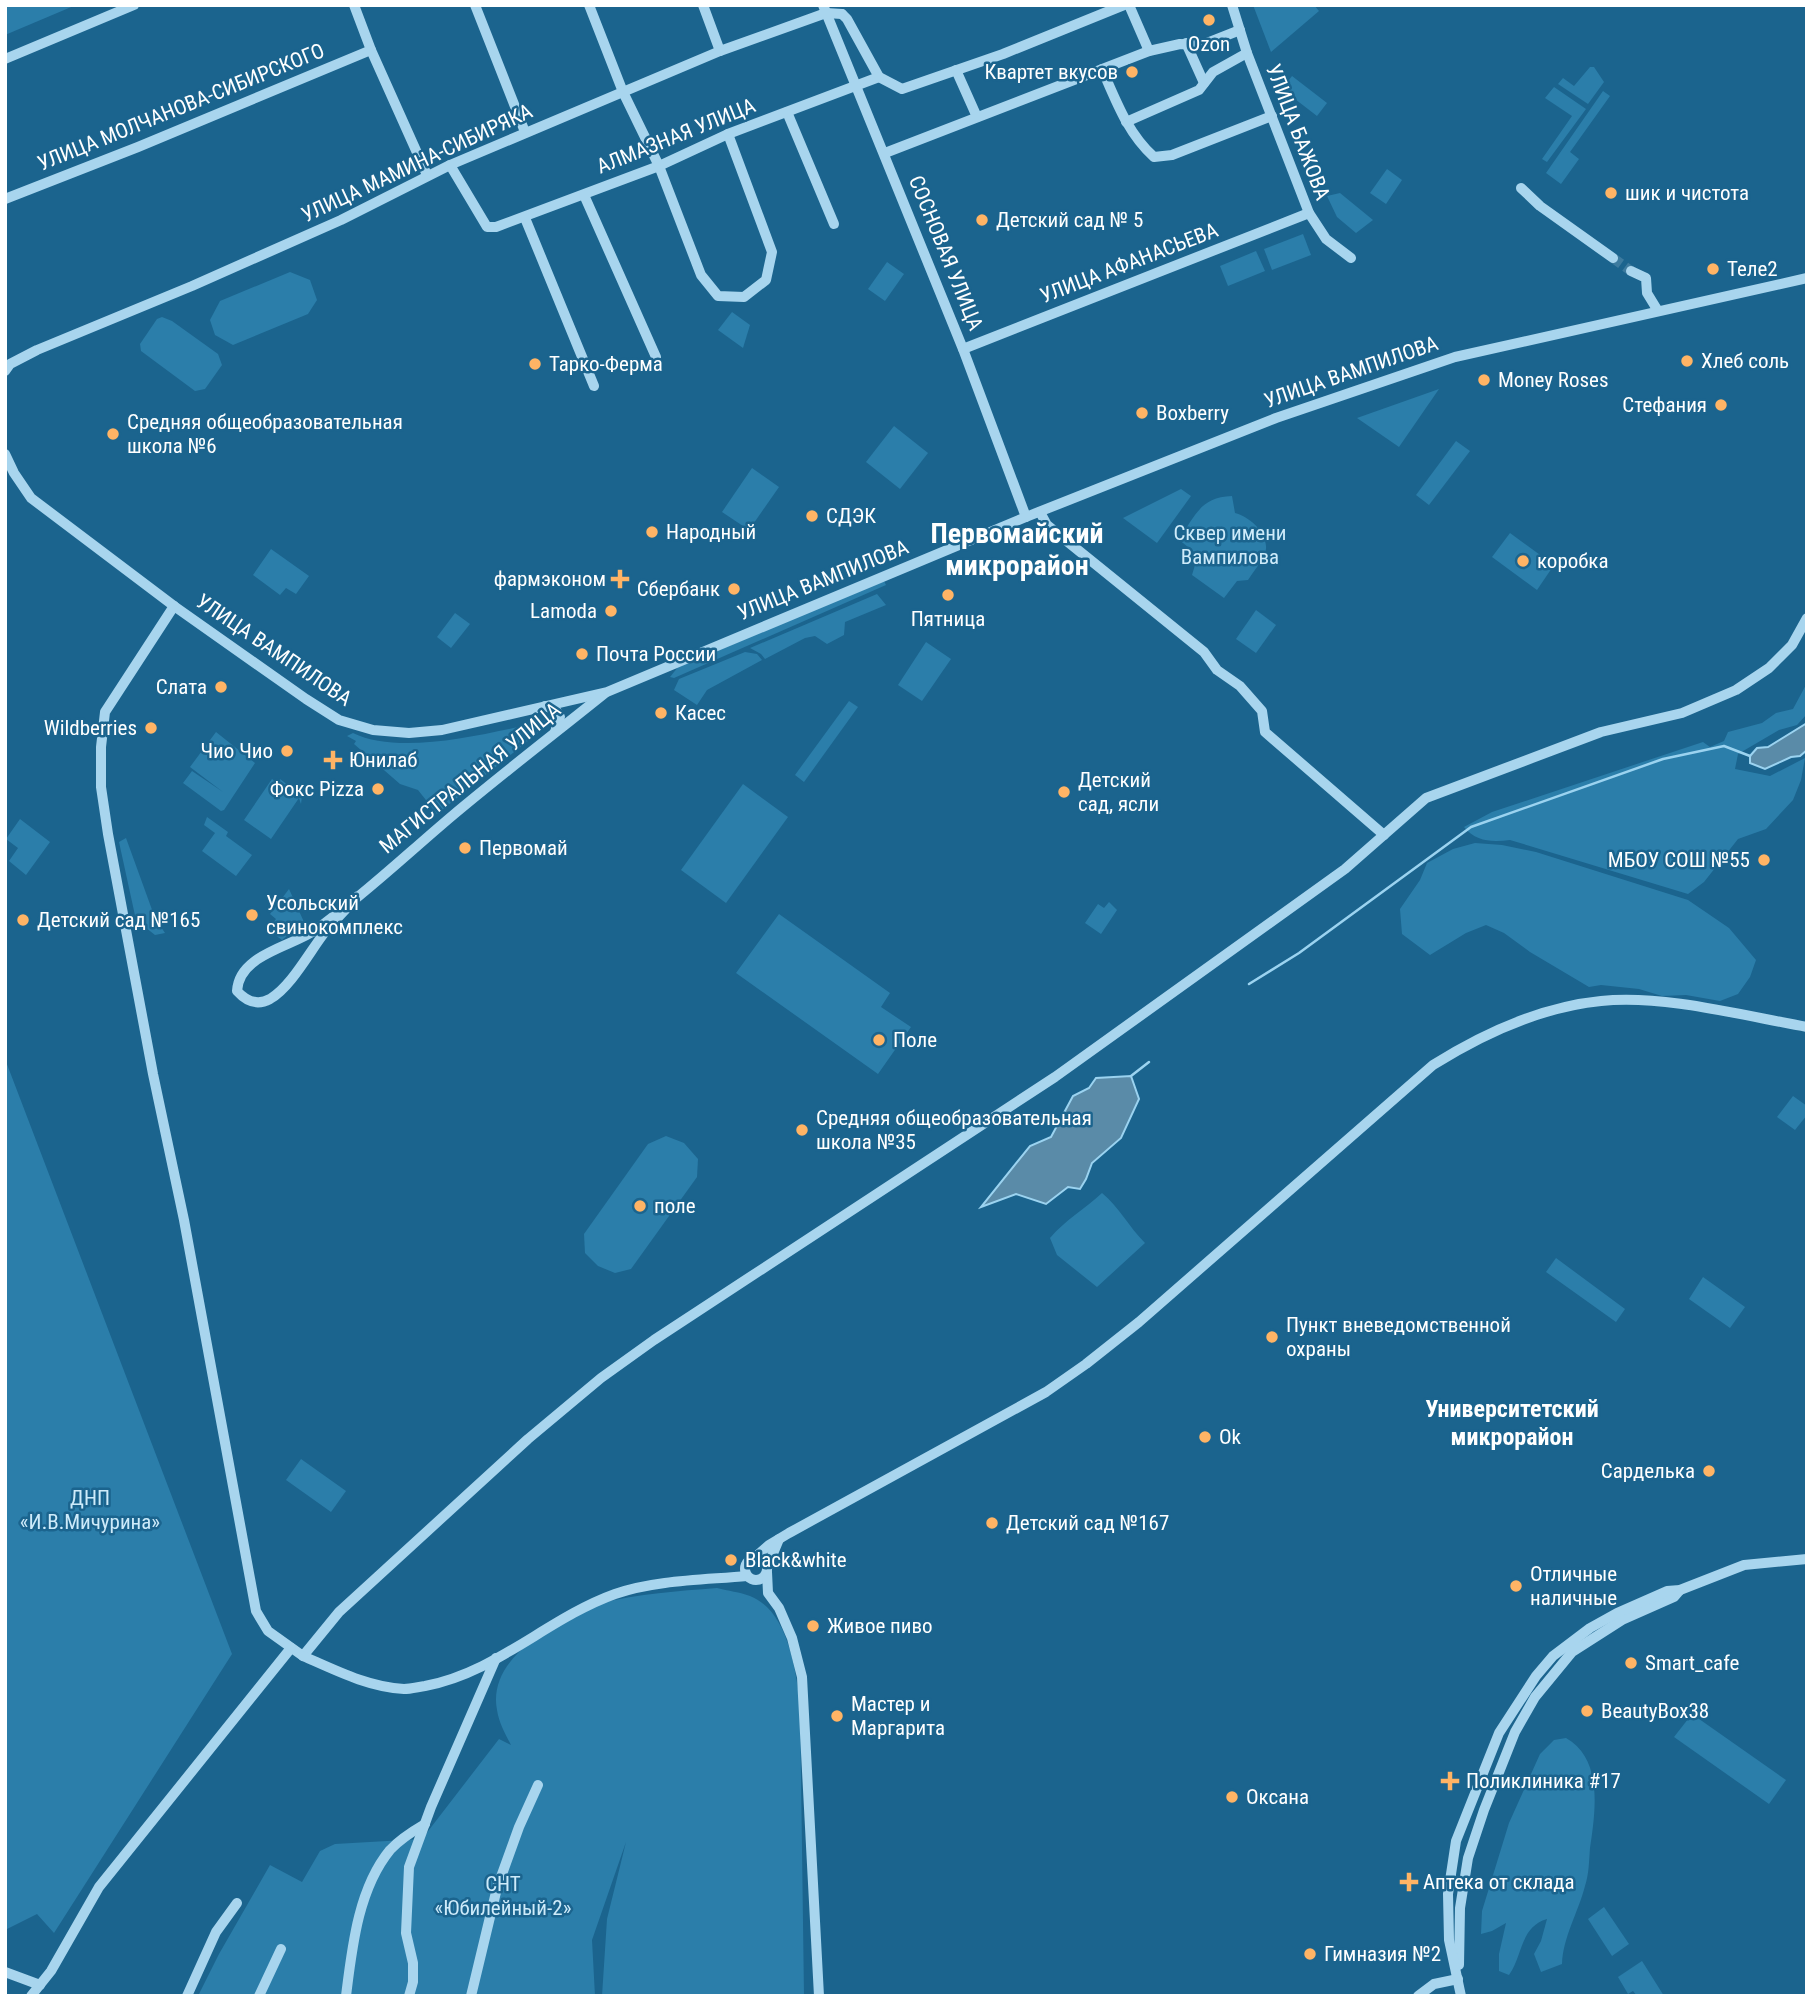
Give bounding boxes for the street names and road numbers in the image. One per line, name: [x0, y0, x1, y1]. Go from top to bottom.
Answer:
street label: УЛИЦА МОЛЧАНОВА-СИБИРСКОГО: [34, 38, 328, 176]
street label: УЛИЦА БАЖОВА: [1261, 61, 1335, 203]
street label: АЛМАЗНАЯ УЛИЦА: [593, 93, 759, 179]
street label: УЛИЦА МАМИНА-СИБИРЯКА: [298, 99, 536, 227]
street label: СОСНОВАЯ УЛИЦА: [904, 172, 988, 334]
street label: УЛИЦА АФАНАСЬЕВА: [1037, 218, 1221, 308]
street label: УЛИЦА ВАМПИЛОВА: [1261, 331, 1441, 413]
street label: УЛИЦА ВАМПИЛОВА: [734, 535, 912, 625]
street label: УЛИЦА ВАМПИЛОВА: [192, 589, 356, 711]
street label: МАГИСТРАЛЬНАЯ УЛИЦА: [375, 698, 565, 858]

